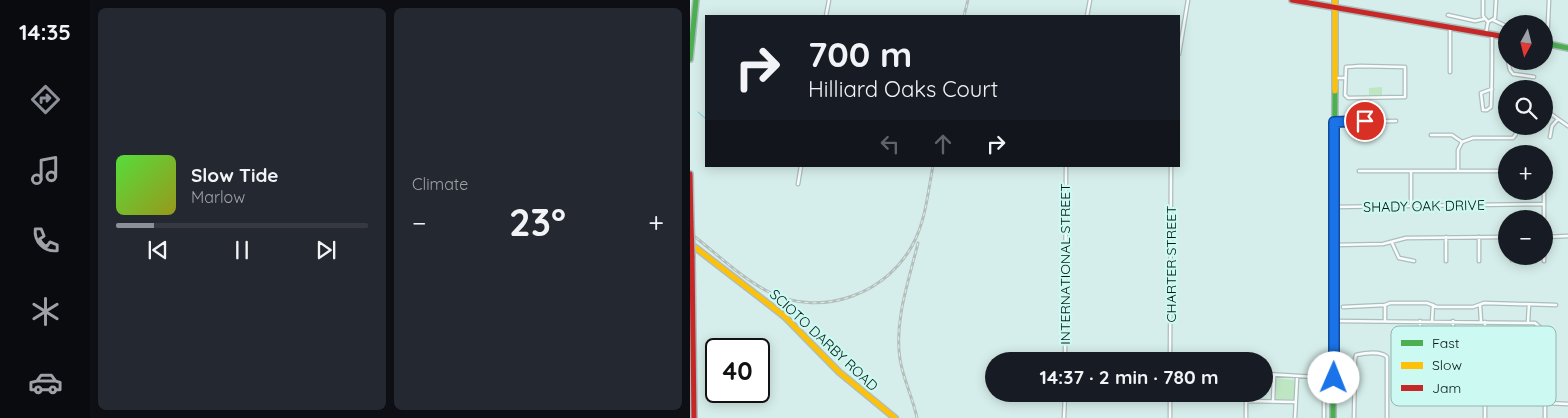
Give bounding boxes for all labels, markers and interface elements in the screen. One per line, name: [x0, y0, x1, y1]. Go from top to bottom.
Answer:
north arrow: [1498, 15, 1552, 70]
map controls: [1498, 15, 1553, 265]
text: 14:35: [19, 18, 71, 46]
text: 700 m: [808, 32, 912, 76]
icon: right: [725, 35, 790, 100]
text: Hilliard Oaks Court: [808, 75, 998, 103]
button: search: [1498, 80, 1553, 135]
icon: directions: [28, 82, 63, 117]
pin: [1344, 100, 1386, 142]
icon: arrive: [1351, 107, 1379, 135]
icon: left: [876, 130, 904, 158]
icon: ahead: [929, 130, 957, 158]
icon: right: [982, 130, 1010, 158]
button: +: [1498, 145, 1553, 200]
icon: music: [28, 153, 63, 188]
text: Slow Tide: [191, 163, 279, 187]
text: Climate: [412, 174, 468, 194]
street label: INTERNATIONAL STREET: [1056, 183, 1074, 345]
text: Marlow: [191, 187, 245, 207]
street label: SHADY OAK DRIVE: [1363, 196, 1485, 216]
text: 23°: [509, 198, 566, 246]
text: −: [412, 205, 427, 240]
text: +: [648, 205, 664, 240]
street label: CHARTER STREET: [1162, 205, 1180, 323]
button: −: [1498, 210, 1553, 265]
icon: phone: [28, 223, 63, 258]
icon: previous: [144, 236, 172, 264]
icon: pause: [228, 236, 256, 264]
icon: next: [312, 236, 340, 264]
street label: SCIOTO DARBY ROAD: [766, 285, 882, 395]
icon: climate: [28, 294, 63, 329]
legend: [1391, 326, 1556, 406]
text: Fast: [1432, 334, 1460, 352]
speed limit sign: 40: [705, 338, 770, 403]
position arrow: [1307, 351, 1359, 403]
text: Slow: [1432, 356, 1462, 374]
icon: car: [28, 365, 63, 400]
text: 14:37 · 2 min · 780 m: [1040, 365, 1218, 389]
text: Jam: [1432, 379, 1461, 397]

